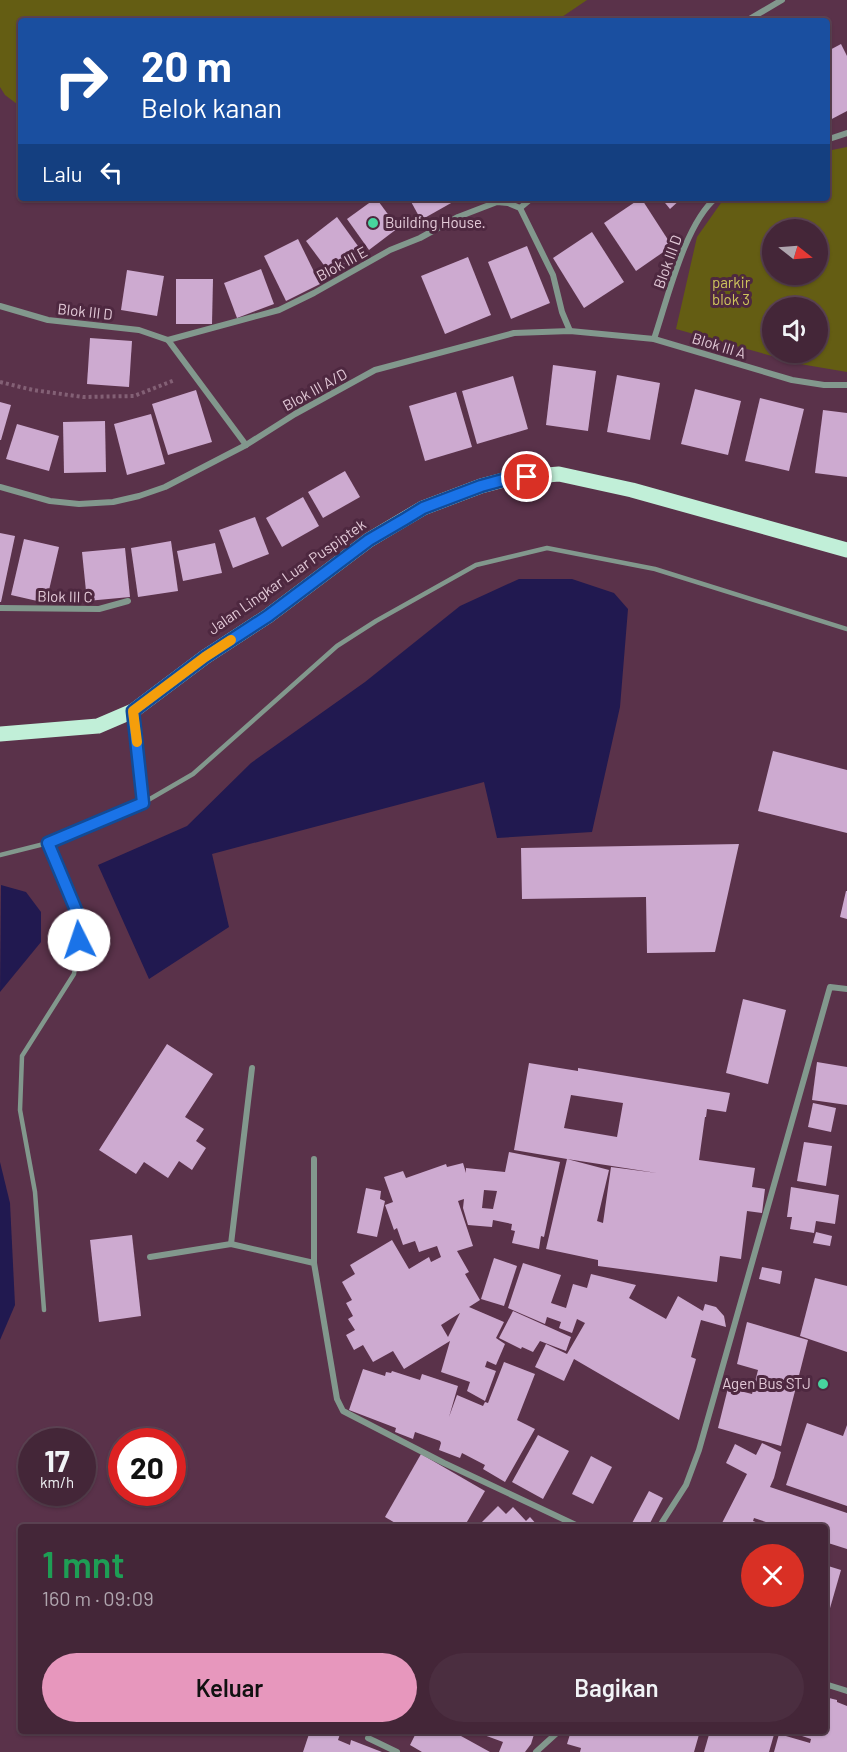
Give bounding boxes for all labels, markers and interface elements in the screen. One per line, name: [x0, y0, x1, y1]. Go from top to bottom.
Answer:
text: 20 m: [141, 40, 232, 90]
icon: right: [42, 42, 120, 120]
text: Belok kanan: [141, 91, 282, 123]
icon: left: [95, 156, 128, 189]
text: Lalu: [42, 160, 83, 186]
place label: Building House.: [385, 213, 486, 231]
marker: Building House.: [366, 216, 380, 230]
north arrow: [762, 219, 828, 285]
map controls: [762, 219, 828, 363]
street label: Blok III D: [649, 233, 685, 291]
street label: Blok III E: [313, 242, 370, 284]
park label: parkir blok 3: [712, 273, 751, 308]
button: sound: [762, 297, 828, 363]
street label: Blok III D: [57, 299, 114, 323]
street label: Blok III A: [690, 328, 748, 362]
street label: Blok III A/D: [279, 364, 350, 414]
pin: [501, 451, 552, 502]
icon: arrive: [510, 460, 543, 493]
street label: Jalan Lingkar Luar Puspiptek: [204, 514, 369, 638]
street label: Blok III C: [37, 587, 93, 605]
position arrow: [47, 908, 111, 972]
place label: Agen Bus STJ: [722, 1374, 811, 1392]
marker: Agen Bus STJ: [816, 1377, 830, 1391]
speed limit sign: 20: [108, 1428, 186, 1506]
text: 17: [44, 1442, 70, 1478]
text: km/h: [40, 1473, 74, 1491]
text: 1 mnt: [42, 1542, 125, 1585]
button: close: [741, 1544, 804, 1607]
text: 160 m · 09:09: [42, 1586, 154, 1610]
button: Keluar: [42, 1653, 417, 1722]
button: Bagikan: [429, 1653, 804, 1722]

